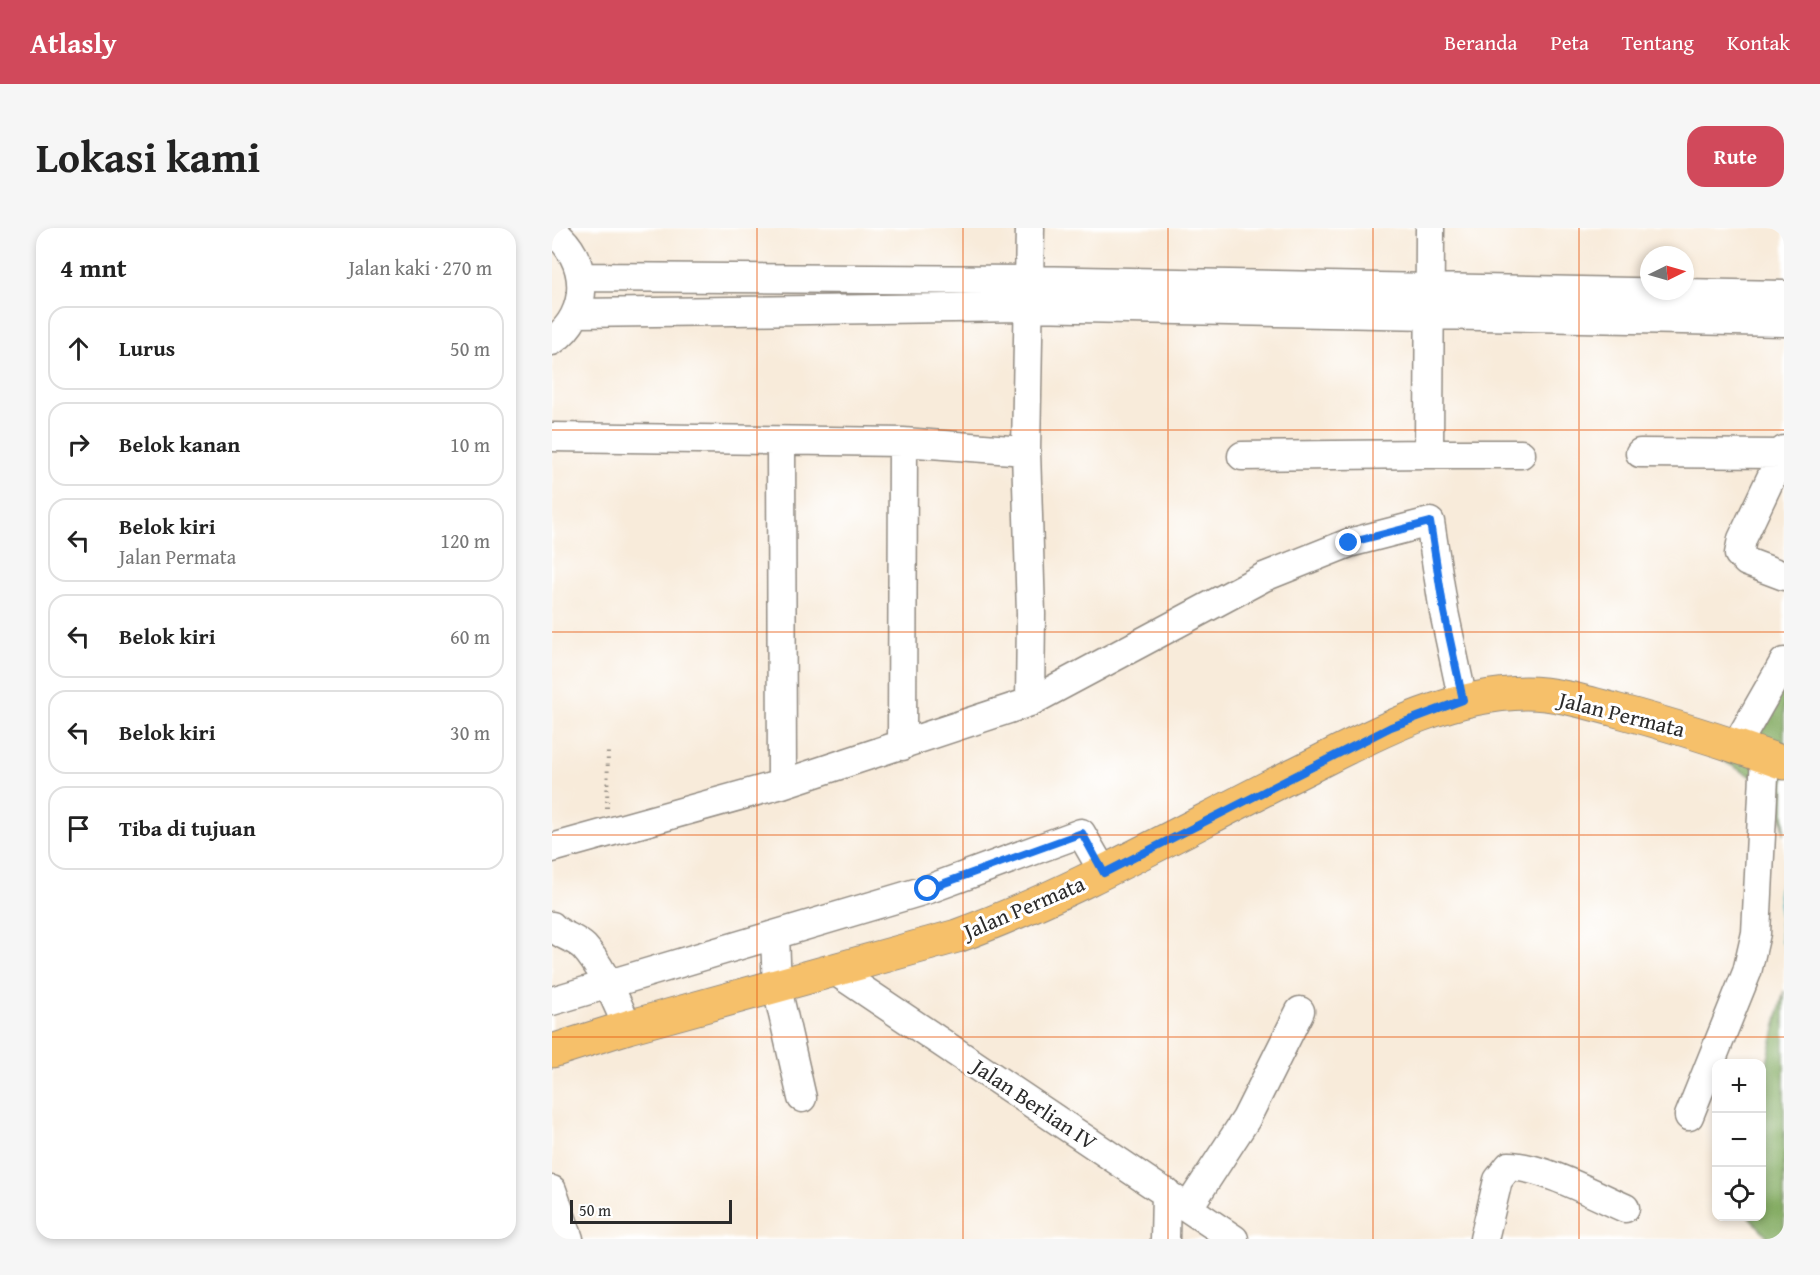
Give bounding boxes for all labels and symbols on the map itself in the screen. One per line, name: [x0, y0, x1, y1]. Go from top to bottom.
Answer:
north arrow: [1640, 246, 1694, 300]
route end: [1335, 529, 1361, 555]
street label: Jalan Permata: [1553, 682, 1689, 745]
street label: Jalan Permata: [956, 867, 1090, 948]
route start: [914, 875, 940, 901]
street label: Jalan Berlian IV: [964, 1049, 1104, 1158]
scale bar: [570, 1197, 732, 1224]

